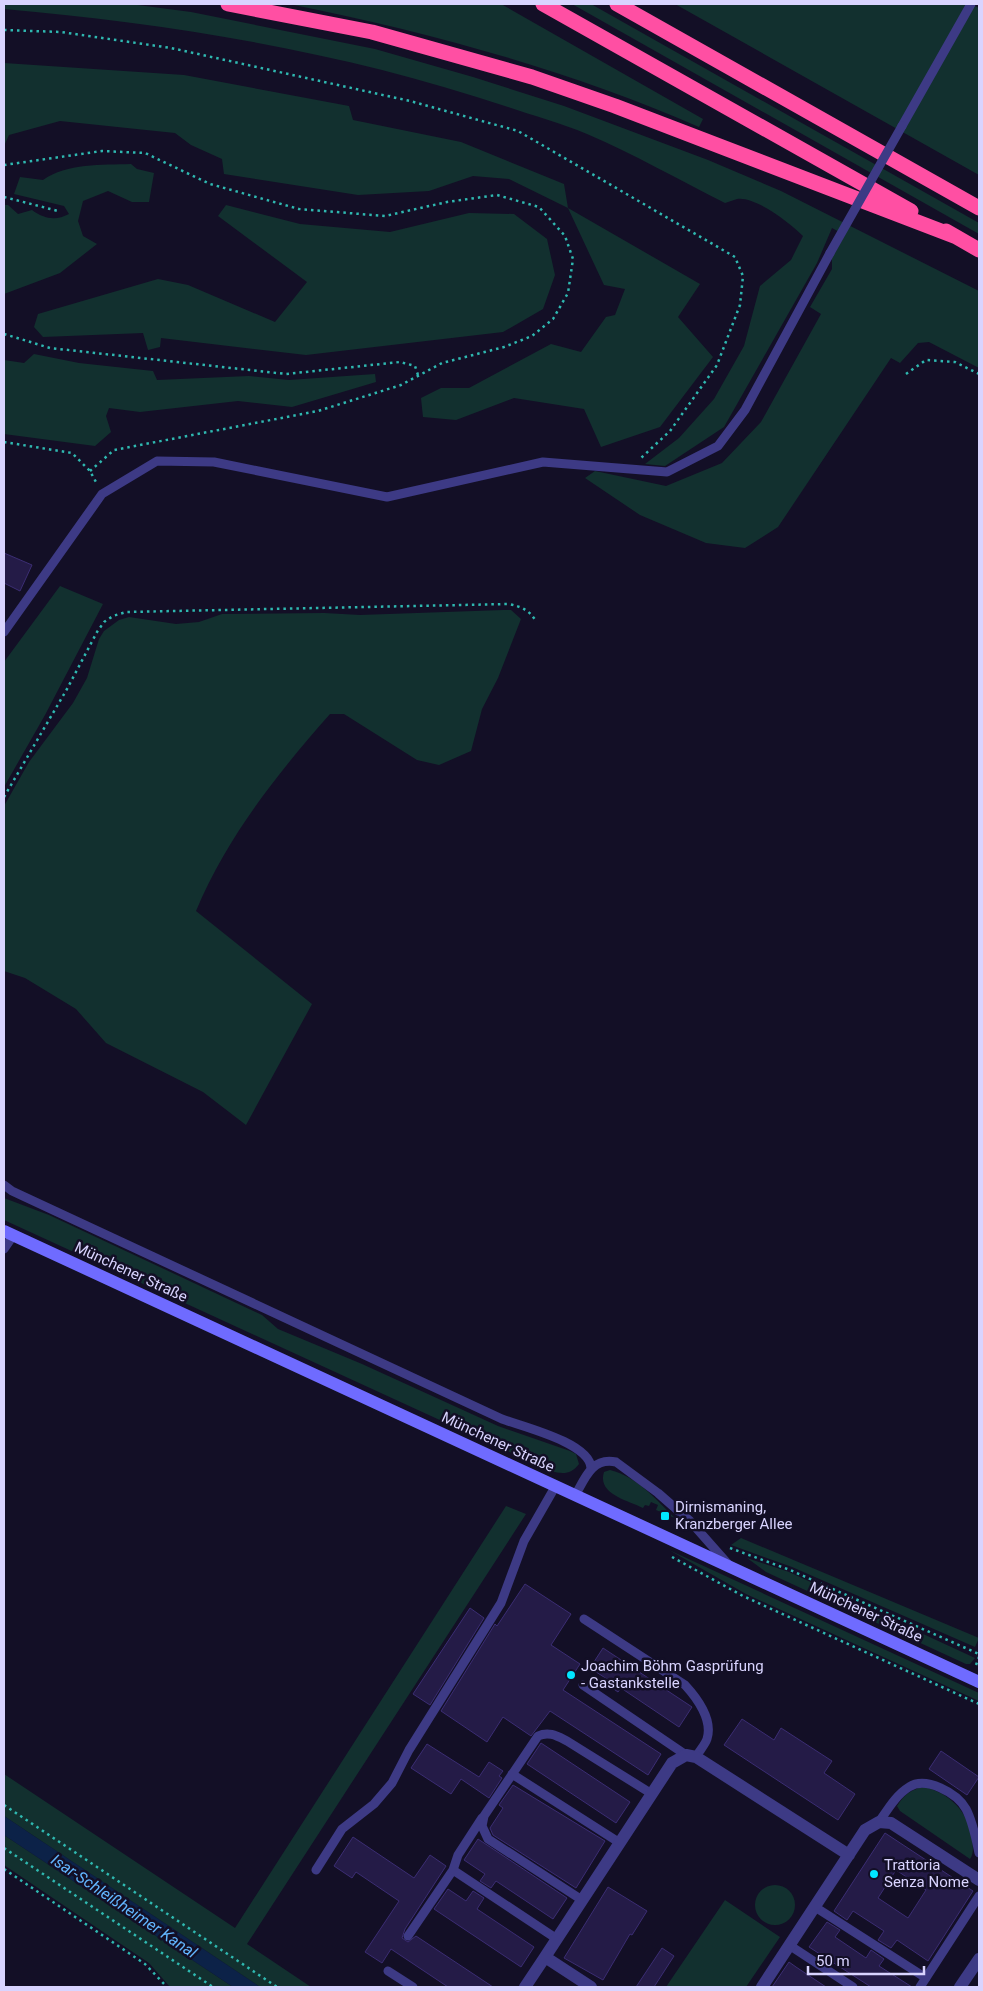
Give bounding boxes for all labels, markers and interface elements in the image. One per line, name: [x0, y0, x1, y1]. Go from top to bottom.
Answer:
street label: Münchener Straße: [72, 1238, 190, 1306]
street label: Münchener Straße: [439, 1408, 557, 1476]
place label: Dirnismaning, Kranzberger Allee: [675, 1498, 793, 1533]
marker: Dirnismaning, Kranzberger Allee: [659, 1510, 671, 1522]
street label: Münchener Straße: [807, 1578, 925, 1646]
place label: Joachim Böhm Gasprüfung - Gastankstelle: [581, 1657, 764, 1692]
marker: Joachim Böhm Gasprüfung - Gastankstelle: [565, 1669, 577, 1681]
water label: Isar-Schleißheimer Kanal: [48, 1850, 201, 1962]
place label: Trattoria Senza Nome: [884, 1856, 969, 1891]
marker: Trattoria Senza Nome: [868, 1868, 880, 1880]
scale bar: [808, 1944, 924, 1976]
text: 50 m: [816, 1952, 850, 1970]

